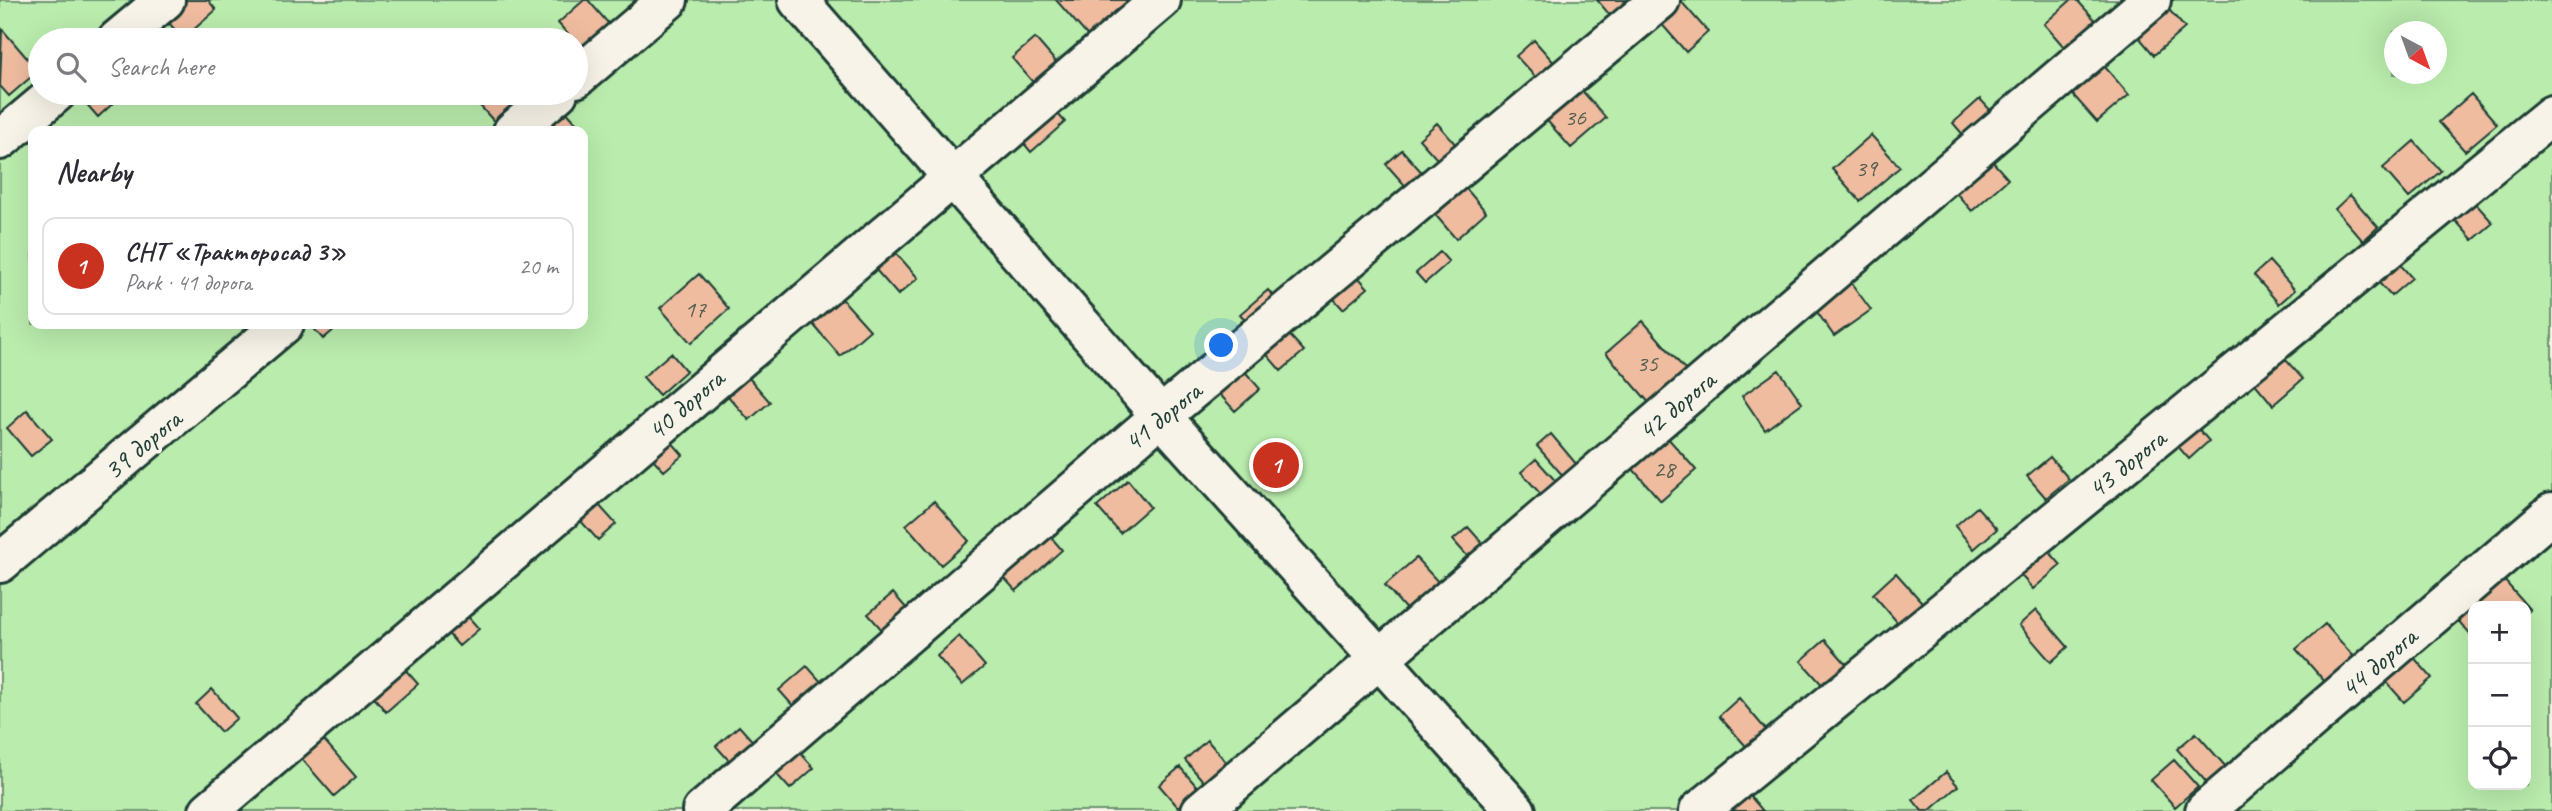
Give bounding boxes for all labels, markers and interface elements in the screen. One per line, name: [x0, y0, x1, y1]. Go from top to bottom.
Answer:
north arrow: [2384, 21, 2447, 84]
search box: [28, 28, 588, 105]
icon: search: [52, 48, 90, 86]
text: Search here: [108, 50, 214, 83]
house number: 36: [1564, 102, 1587, 132]
text: Nearby: [56, 153, 132, 191]
house number: 39: [1855, 153, 1879, 183]
text: СНТ «Тракторосад 3»: [125, 235, 346, 268]
text: 1: [76, 252, 86, 281]
text: 20 m: [519, 252, 558, 281]
text: Park · 41 дорога: [125, 268, 252, 297]
house number: 17: [684, 294, 707, 324]
your location: [1204, 328, 1238, 362]
house number: 35: [1636, 348, 1659, 378]
street label: 40 дорога: [639, 360, 733, 447]
street label: 42 дорога: [1630, 361, 1724, 448]
street label: 41 дорога: [1116, 372, 1210, 459]
street label: 39 дорога: [96, 400, 190, 487]
street label: 43 дорога: [2080, 420, 2175, 506]
pin: 1: [1253, 439, 1299, 491]
house number: 28: [1653, 454, 1677, 484]
map controls: [2468, 601, 2531, 790]
button: +: [2468, 601, 2531, 664]
street label: 44 дорога: [2332, 618, 2426, 705]
button: −: [2468, 664, 2531, 727]
button: locate: [2468, 727, 2531, 790]

